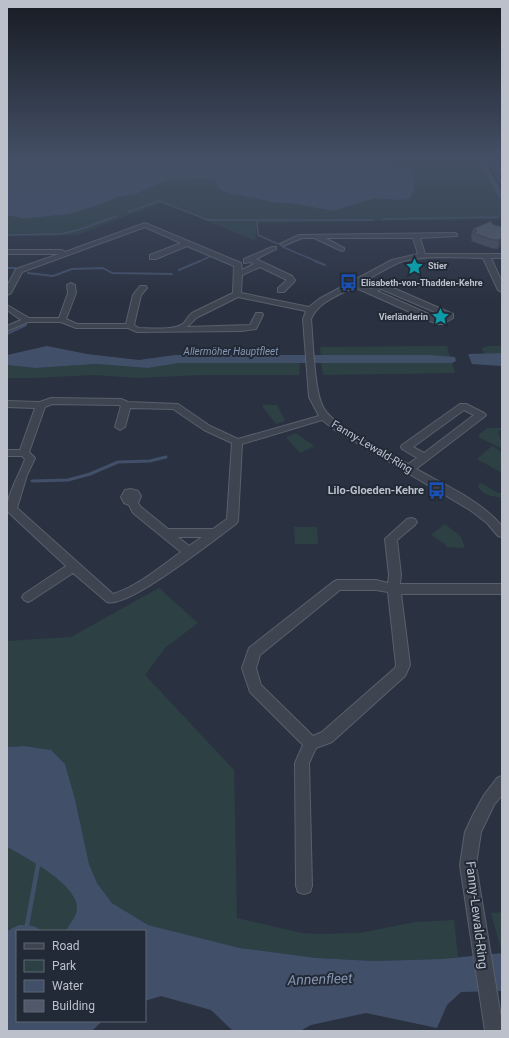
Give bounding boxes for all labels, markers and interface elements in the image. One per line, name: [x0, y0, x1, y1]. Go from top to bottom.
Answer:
place icon: Stier: [405, 256, 425, 276]
place label: Stier: [428, 261, 448, 271]
bus stop icon: Elisabeth-von-Thadden-Kehre: [338, 273, 358, 293]
place label: Elisabeth-von-Thadden-Kehre: [361, 278, 483, 288]
place icon: Vierländerin: [431, 307, 451, 327]
place label: Vierländerin: [379, 312, 428, 322]
water label: Allermöher Hauptfleet: [183, 346, 279, 357]
street label: Fanny-Lewald-Ring: [329, 418, 415, 476]
bus stop icon: Lilo-Gloeden-Kehre: [427, 480, 447, 500]
place label: Lilo-Gloeden-Kehre: [328, 484, 424, 497]
street label: Fanny-Lewald-Ring: [463, 860, 491, 970]
legend: [16, 930, 146, 1022]
text: Road: [52, 939, 80, 953]
text: Park: [52, 959, 77, 973]
water label: Annenfleet: [286, 970, 353, 988]
text: Water: [52, 979, 83, 993]
text: Building: [52, 999, 95, 1013]

